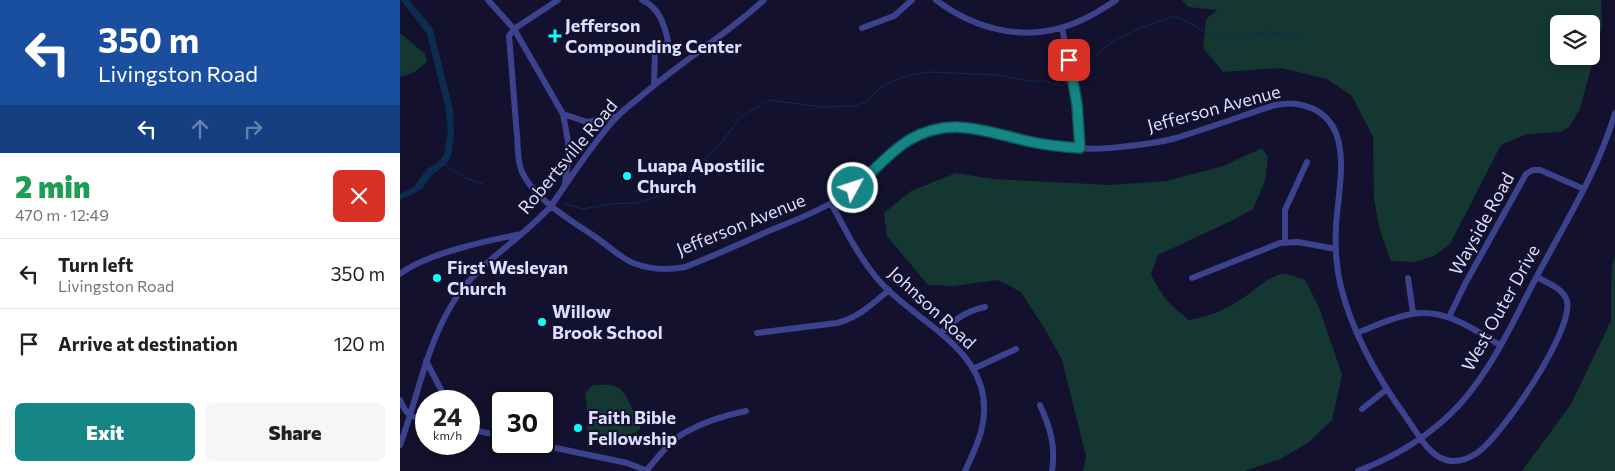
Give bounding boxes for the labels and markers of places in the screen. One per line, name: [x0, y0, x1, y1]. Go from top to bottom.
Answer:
place label: Jefferson Compounding Center: [565, 14, 742, 57]
marker: Jefferson Compounding Center: [549, 30, 561, 42]
pin: [1048, 39, 1090, 81]
place label: Luapa Apostilic Church: [637, 154, 765, 197]
marker: Luapa Apostilic Church: [621, 170, 633, 182]
place label: First Wesleyan Church: [447, 256, 568, 299]
marker: First Wesleyan Church: [431, 272, 443, 284]
place label: Willow Brook School: [552, 300, 663, 343]
marker: Willow Brook School: [536, 316, 548, 328]
place label: Faith Bible Fellowship: [588, 406, 677, 449]
marker: Faith Bible Fellowship: [572, 422, 584, 434]

